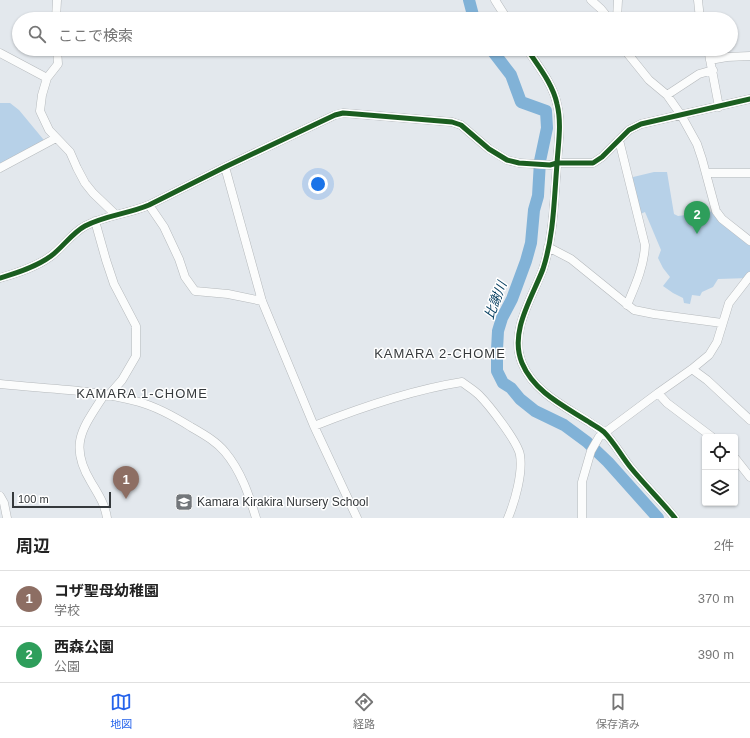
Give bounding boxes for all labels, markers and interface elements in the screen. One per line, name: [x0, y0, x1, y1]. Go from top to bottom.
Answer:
search box: [12, 12, 738, 56]
icon: search: [26, 23, 48, 45]
text: ここで検索: [58, 27, 133, 44]
your location: [308, 174, 328, 194]
pin: 2: [684, 201, 710, 234]
water label: 比謝川: [481, 277, 510, 321]
district label: KAMARA 2-CHOME: [374, 346, 506, 361]
district label: KAMARA 1-CHOME: [76, 386, 208, 401]
map controls: [702, 434, 738, 506]
button: locate: [702, 434, 738, 470]
pin: 1: [113, 466, 139, 499]
button: layers: [702, 470, 738, 506]
scale bar: [12, 490, 111, 509]
school or university icon: Kamara Kirakira Nursery School: [174, 492, 194, 512]
text: 100 m: [18, 493, 49, 505]
place label: Kamara Kirakira Nursery School: [197, 495, 368, 509]
text: 周辺: [16, 537, 50, 556]
text: 2件: [714, 538, 734, 553]
text: コザ聖母幼稚園: [54, 582, 159, 599]
text: 1: [25, 591, 33, 606]
text: 370 m: [698, 591, 734, 606]
text: 学校: [54, 603, 80, 618]
text: 西森公園: [54, 638, 114, 655]
text: 2: [25, 647, 33, 662]
text: 390 m: [698, 647, 734, 662]
text: 公園: [54, 659, 80, 674]
tab: 地図: [110, 691, 132, 731]
tab: 経路: [353, 691, 375, 731]
tab: 保存済み: [596, 691, 640, 731]

